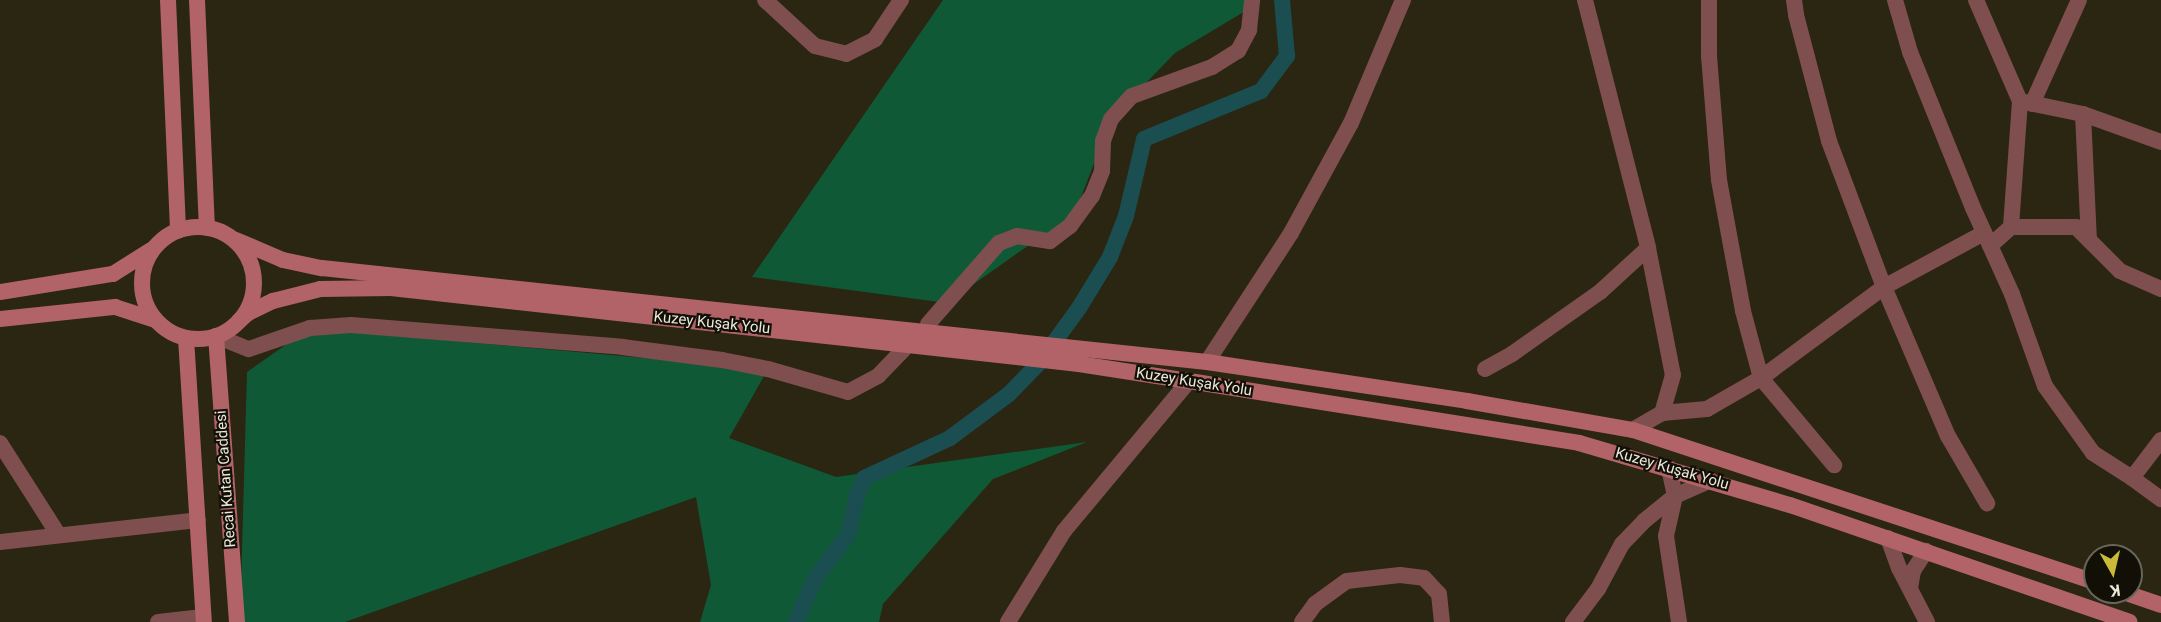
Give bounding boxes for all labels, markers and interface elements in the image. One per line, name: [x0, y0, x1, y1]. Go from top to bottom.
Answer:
street label: Kuzey Kuşak Yolu: [653, 308, 771, 338]
street label: Kuzey Kuşak Yolu: [1135, 364, 1253, 400]
street label: Recai Kutan Caddesi: [212, 410, 240, 548]
street label: Kuzey Kuşak Yolu: [1613, 444, 1731, 494]
north arrow: [2083, 544, 2143, 604]
text: K: [2109, 580, 2122, 600]

